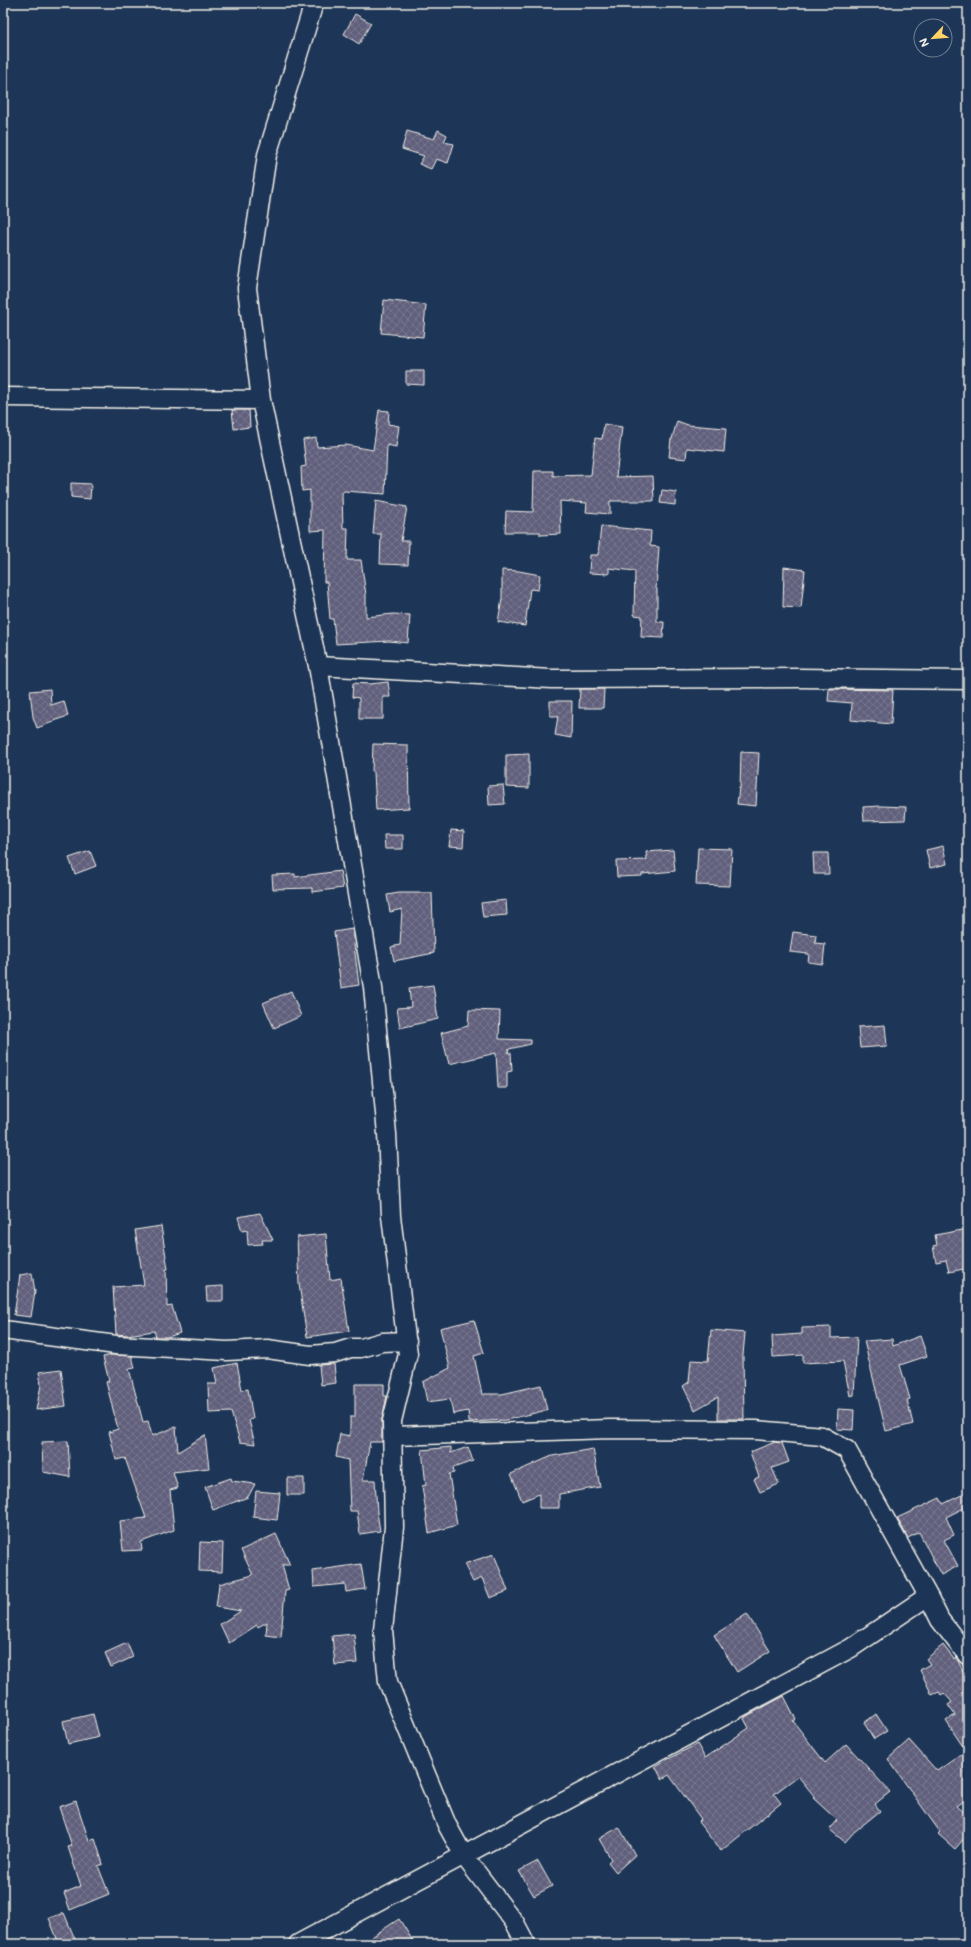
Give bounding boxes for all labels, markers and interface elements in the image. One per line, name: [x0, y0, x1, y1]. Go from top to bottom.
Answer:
north arrow: [913, 18, 953, 58]
text: N: [915, 36, 932, 50]

